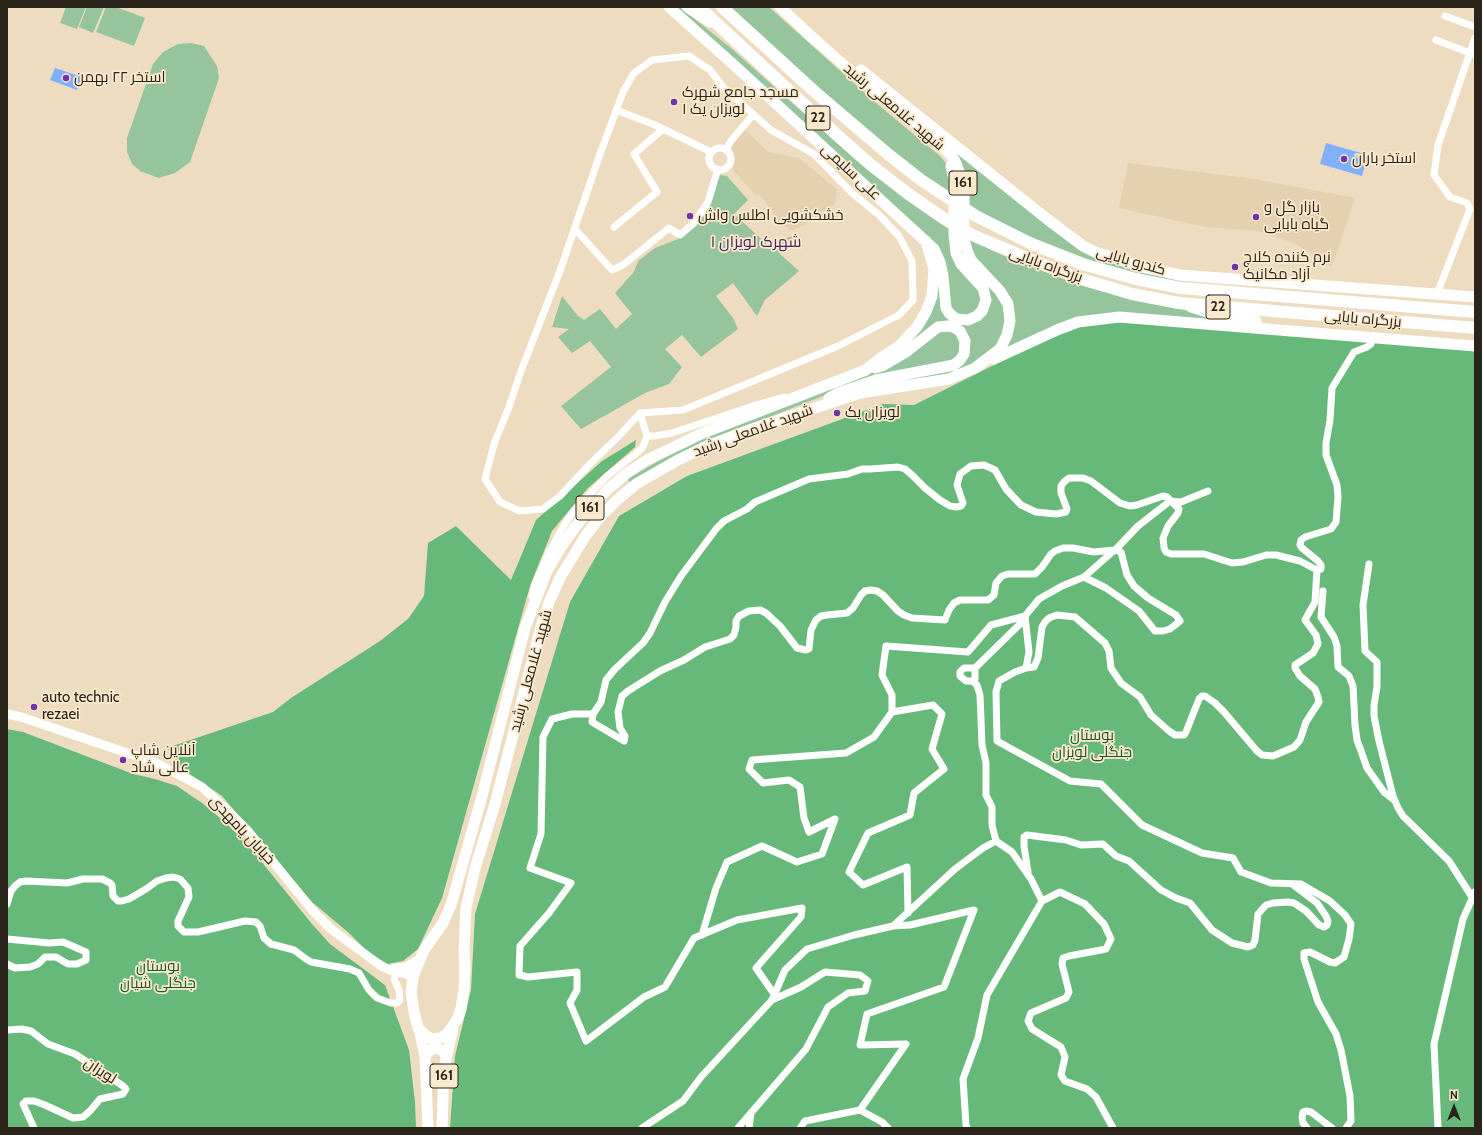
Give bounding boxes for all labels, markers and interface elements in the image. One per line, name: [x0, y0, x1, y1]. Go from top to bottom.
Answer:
street label: شهید غلامعلی رشید: [840, 60, 948, 154]
place label: استخر ۲۲ بهمن: [74, 69, 165, 87]
marker: استخر ۲۲ بهمن: [61, 73, 71, 83]
place label: مسجد جامع شهرک لویزان یک ۱: [682, 84, 799, 119]
marker: مسجد جامع شهرک لویزان یک ۱: [669, 97, 679, 107]
road number: 22: [806, 106, 830, 130]
street label: علی سلیمی: [817, 140, 885, 204]
place label: استخر باران: [1352, 150, 1416, 168]
marker: استخر باران: [1339, 154, 1349, 164]
road number: 161: [949, 171, 977, 195]
place label: بازار گل و گیاه بابایی: [1264, 199, 1329, 234]
place label: خشکشویی اطلس واش: [698, 207, 844, 225]
marker: خشکشویی اطلس واش: [685, 211, 695, 221]
marker: بازار گل و گیاه بابایی: [1251, 212, 1261, 222]
district label: شهرک لویزان ۱: [711, 232, 801, 252]
street label: بزرگراه بابایی: [1007, 243, 1085, 287]
street label: کندرو بابایی: [1094, 243, 1168, 279]
place label: نرم کننده کلاچ آزاد مکانیک: [1243, 249, 1331, 284]
marker: نرم کننده کلاچ آزاد مکانیک: [1230, 262, 1240, 272]
road number: 22: [1206, 295, 1230, 319]
street label: بزرگراه بابایی: [1324, 307, 1402, 331]
street label: شهید غلامعلی رشید: [691, 401, 815, 461]
place label: لویزان یک: [845, 404, 900, 422]
marker: لویزان یک: [832, 408, 842, 418]
road number: 161: [576, 496, 604, 520]
street label: شهید غلامعلی رشید: [506, 608, 556, 734]
place label: auto technic rezaei: [42, 689, 120, 724]
marker: auto technic rezaei: [29, 702, 39, 712]
park label: بوستان جنگلی لویزان: [1052, 727, 1132, 762]
place label: آنلاین شاپ عالی شاد: [131, 742, 196, 777]
marker: آنلاین شاپ عالی شاد: [118, 755, 128, 765]
street label: خیابان یامهدی: [205, 792, 279, 868]
park label: بوستان جنگلی شیان: [120, 958, 196, 993]
street label: لویزان: [80, 1054, 120, 1088]
road number: 161: [430, 1064, 458, 1088]
north arrow: [1434, 1087, 1474, 1127]
text: N: [1450, 1088, 1458, 1102]

